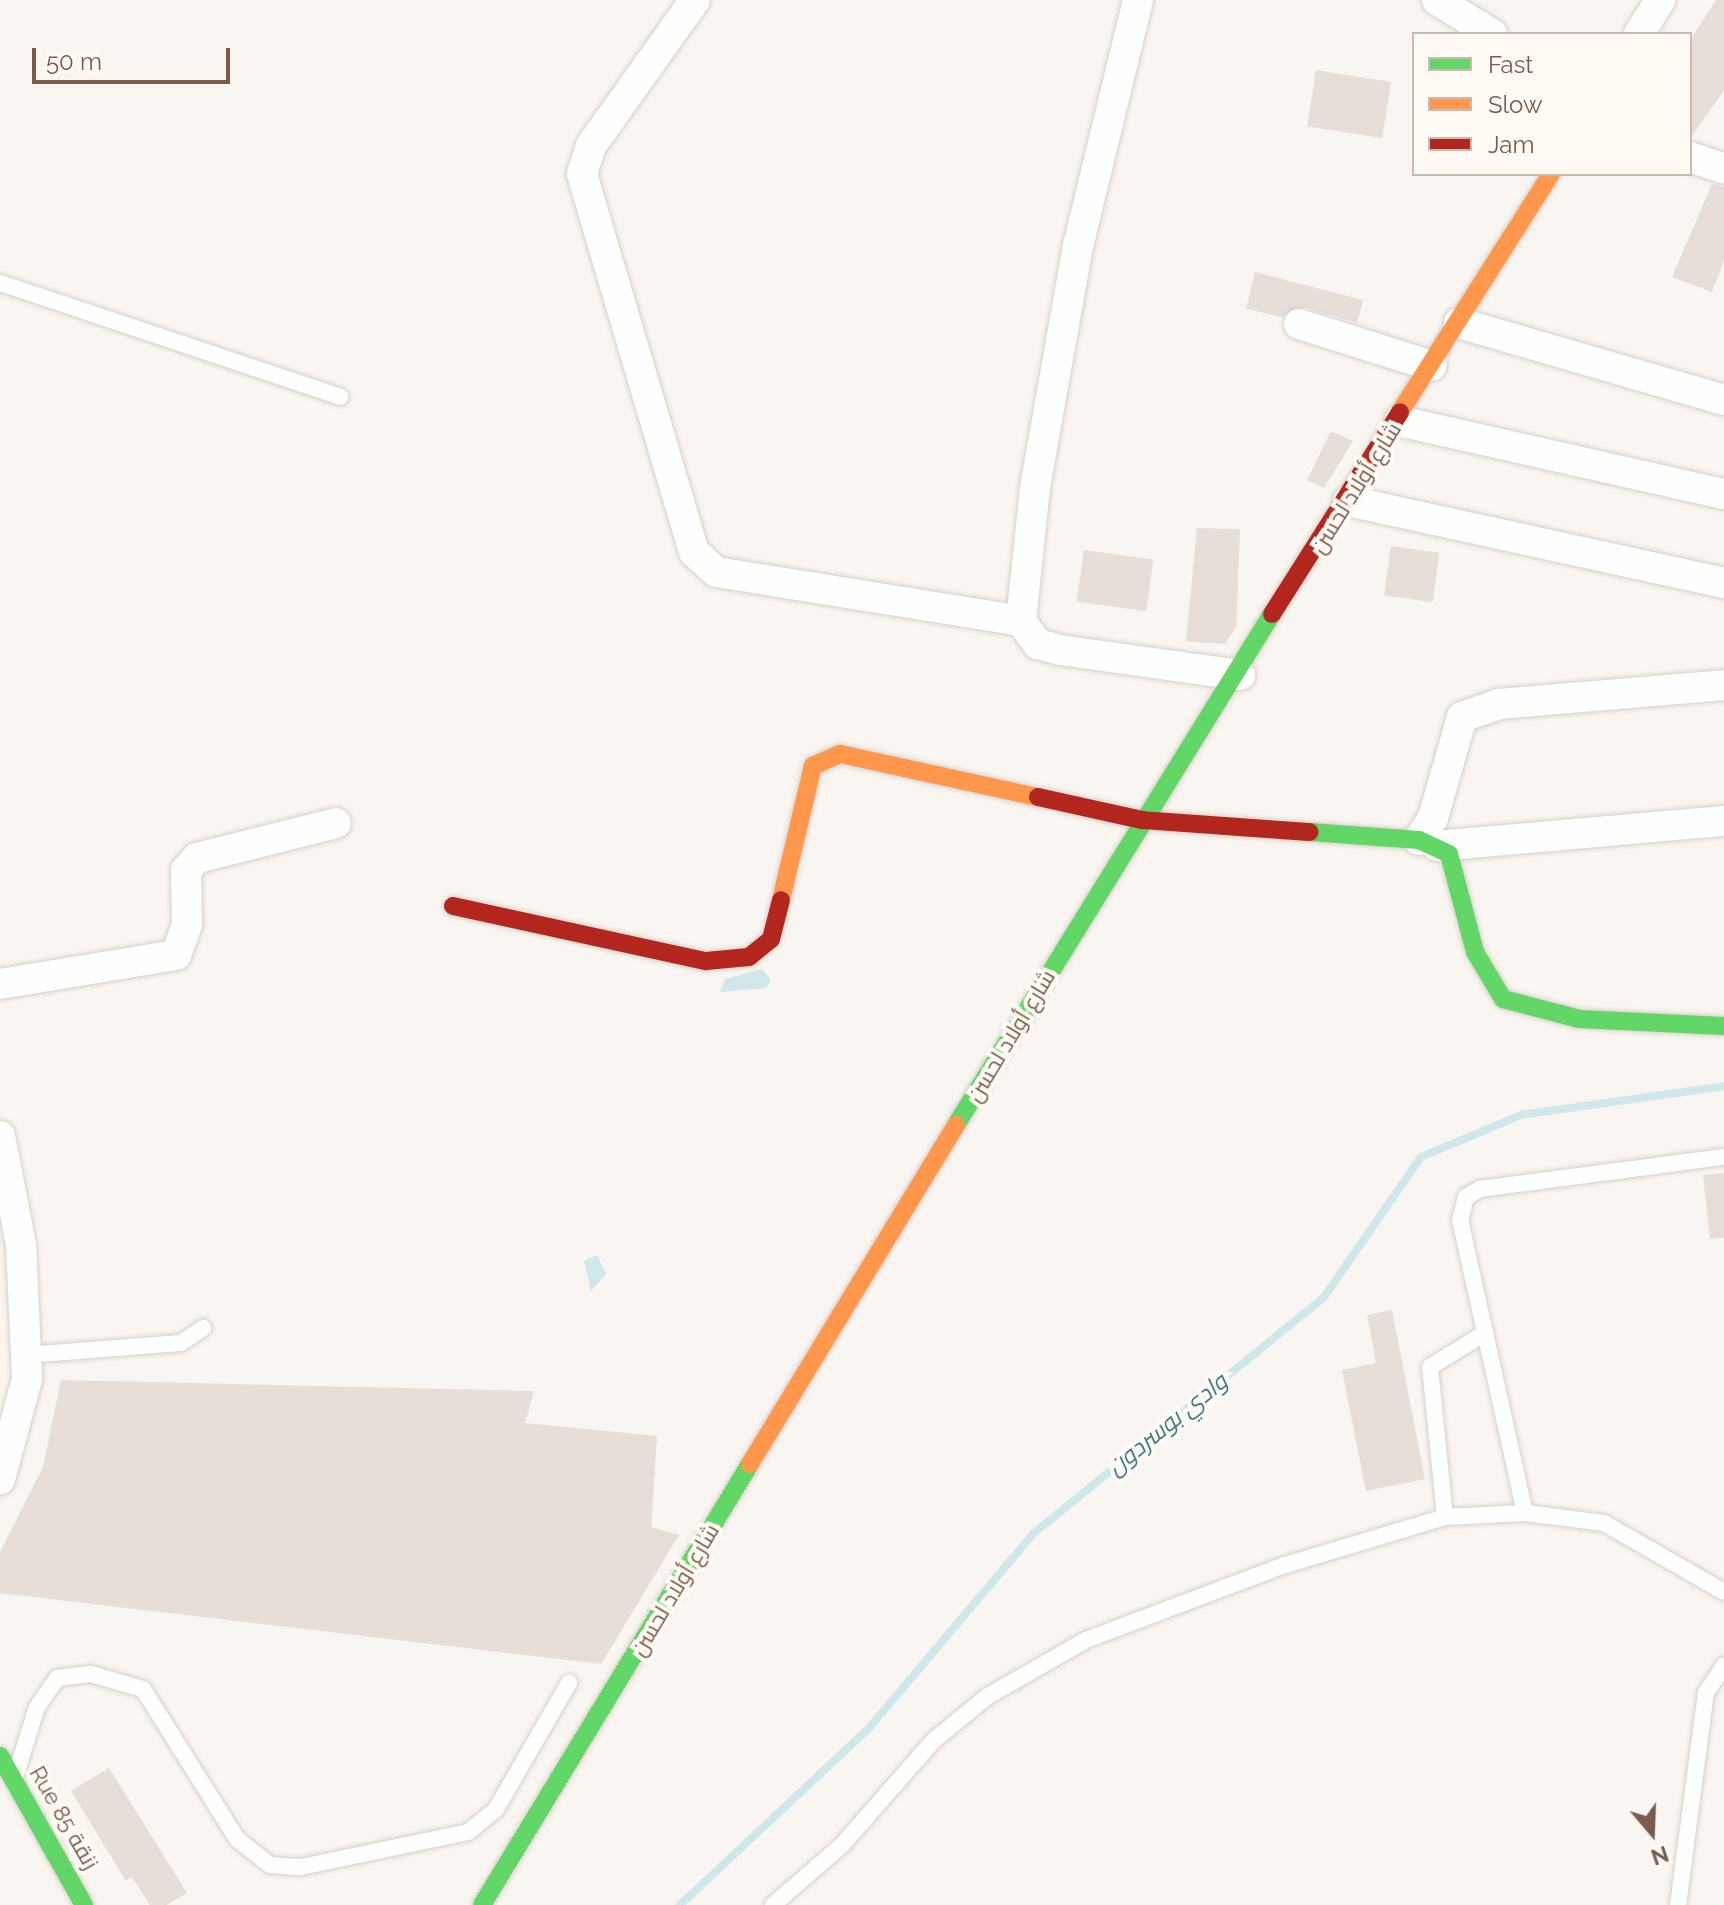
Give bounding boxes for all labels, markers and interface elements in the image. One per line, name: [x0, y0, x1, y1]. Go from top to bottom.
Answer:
scale bar: [36, 32, 234, 82]
legend: [1412, 32, 1692, 176]
text: 50 m: [46, 47, 102, 76]
text: Fast: [1488, 50, 1533, 79]
text: Slow: [1488, 90, 1542, 119]
text: Jam: [1488, 130, 1534, 159]
street label: شارع أولاد لحسن: [1305, 418, 1407, 558]
street label: شارع أولاد لحسن: [961, 965, 1061, 1107]
water label: وادي بوسردون: [1101, 1367, 1233, 1481]
street label: شارع أولاد لحسن: [625, 1519, 725, 1661]
street label: Rue 85 زنقة: [24, 1762, 104, 1874]
north arrow: [1612, 1793, 1692, 1873]
text: N: [1648, 1841, 1672, 1871]

